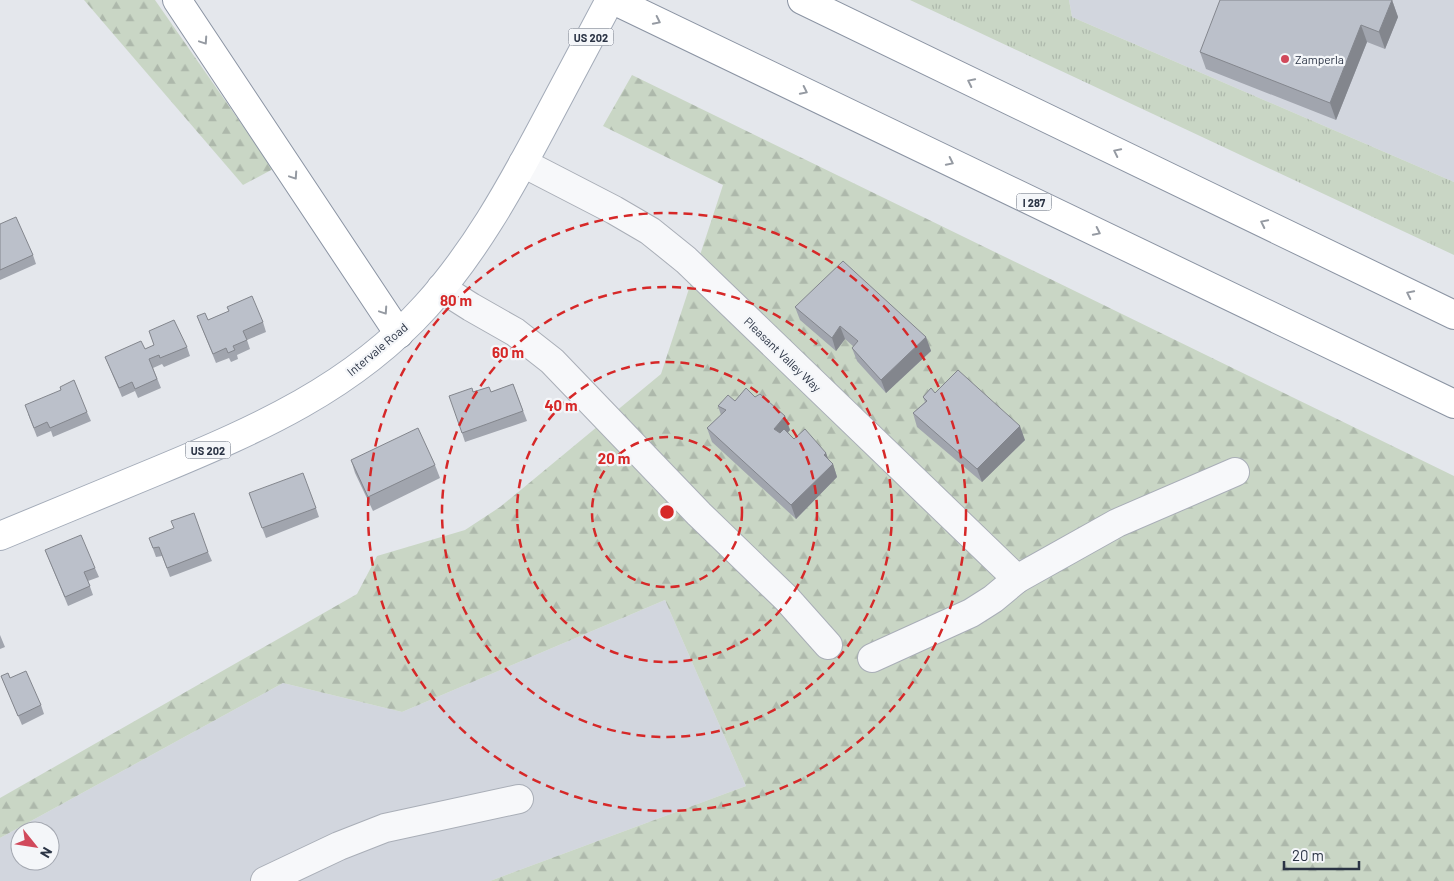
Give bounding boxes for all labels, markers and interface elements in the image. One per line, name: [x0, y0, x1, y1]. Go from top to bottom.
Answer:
one-way arrow: [652, 15, 661, 25]
road number: US 202: [568, 28, 614, 46]
one-way arrow: [198, 35, 207, 44]
place label: Zamperla: [1295, 52, 1344, 66]
marker: Zamperla: [1279, 53, 1291, 65]
one-way arrow: [967, 78, 976, 88]
one-way arrow: [799, 85, 808, 96]
one-way arrow: [1114, 149, 1123, 159]
one-way arrow: [945, 155, 954, 166]
one-way arrow: [288, 170, 297, 180]
road number: I 287: [1016, 193, 1052, 210]
one-way arrow: [1260, 219, 1269, 229]
one-way arrow: [1092, 226, 1101, 236]
one-way arrow: [1406, 289, 1415, 300]
text: 80 m: [440, 291, 472, 309]
one-way arrow: [378, 306, 387, 315]
street label: Pleasant Valley Way: [742, 314, 825, 395]
street label: Intervale Road: [344, 320, 410, 378]
text: 60 m: [492, 343, 524, 361]
text: 40 m: [544, 396, 578, 414]
road number: US 202: [186, 442, 230, 458]
text: 20 m: [598, 449, 630, 467]
centre of rings: [658, 503, 676, 521]
north arrow: [10, 821, 60, 871]
scale bar: [1284, 838, 1359, 870]
text: N: [37, 844, 56, 861]
text: 20 m: [1292, 846, 1324, 864]

